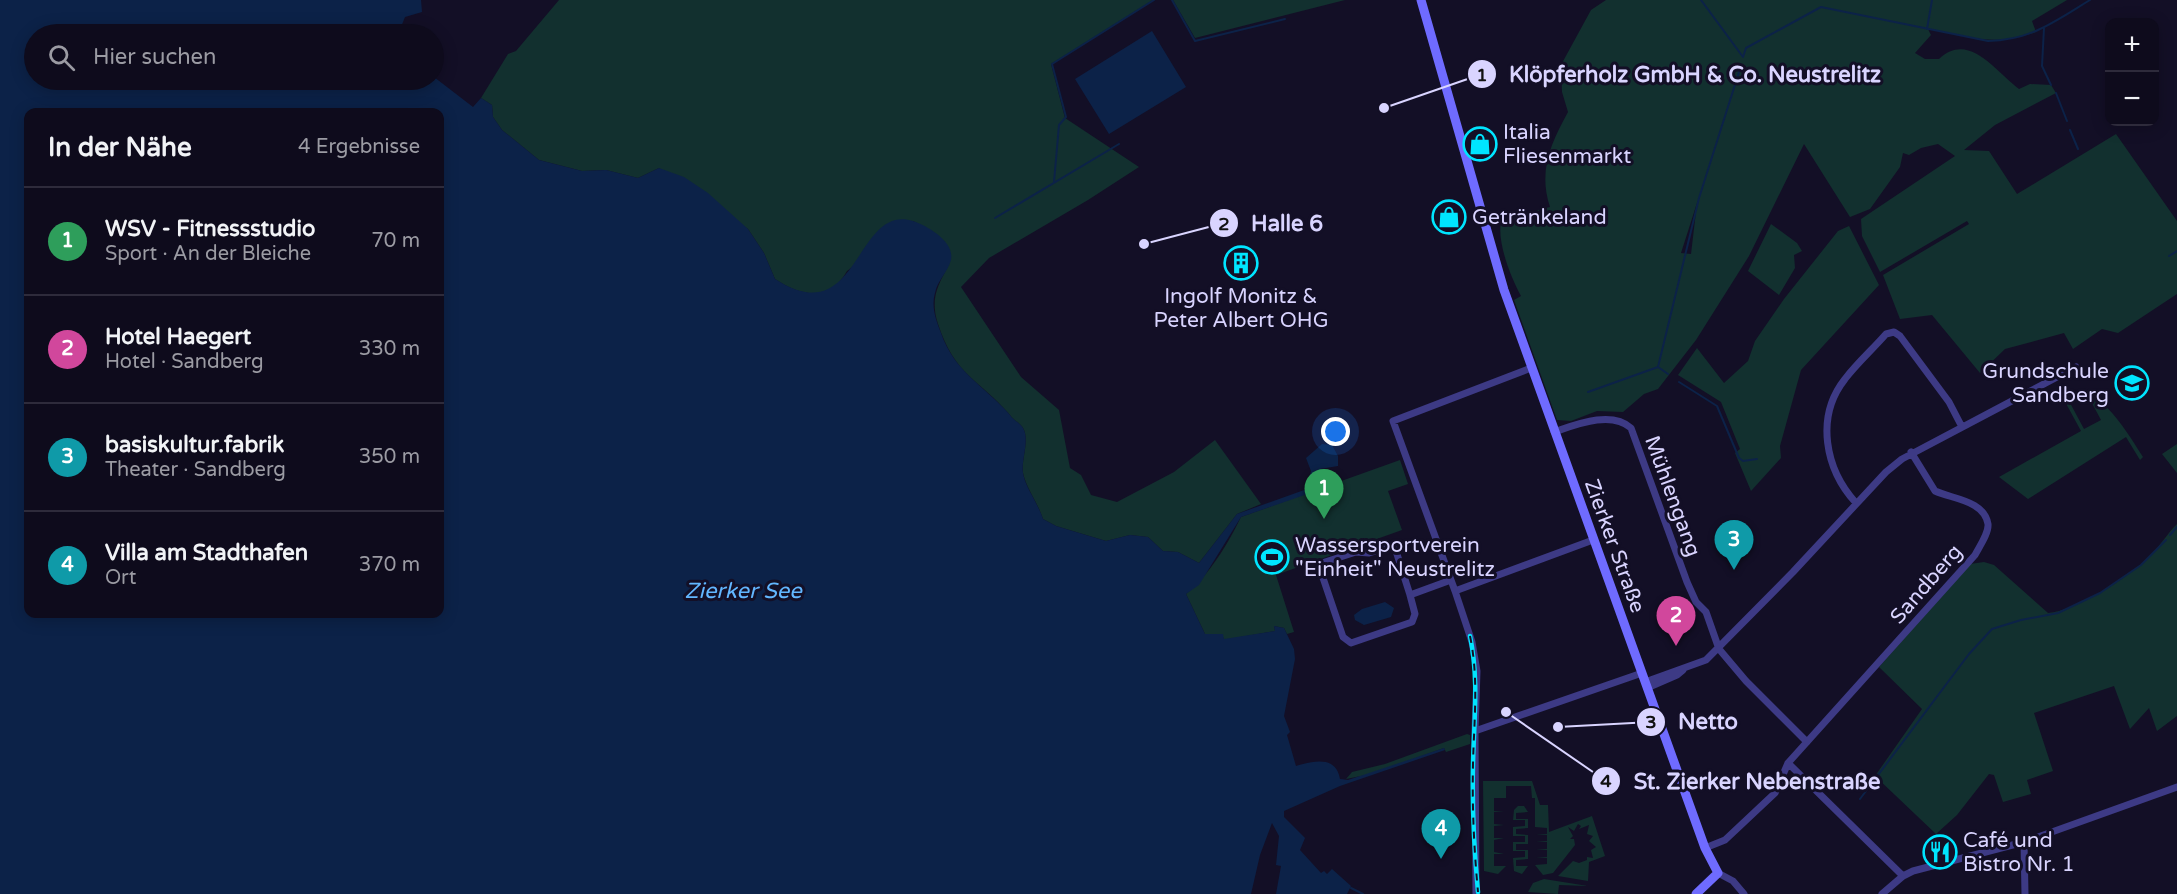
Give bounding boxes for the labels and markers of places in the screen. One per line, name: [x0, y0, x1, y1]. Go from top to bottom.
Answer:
callout: Klöpferholz GmbH & Co. Neustrelitz: [1467, 54, 1893, 94]
place label: Italia Fliesenmarkt: [1503, 120, 1631, 169]
shop icon: Italia Fliesenmarkt: [1462, 126, 1498, 162]
shop icon: Getränkeland: [1431, 199, 1467, 235]
callout: Halle 6: [1209, 203, 1335, 243]
place label: Getränkeland: [1472, 205, 1607, 230]
building icon: Ingolf Monitz & Peter Albert OHG: [1223, 245, 1259, 281]
place label: Ingolf Monitz & Peter Albert OHG: [1153, 284, 1329, 333]
place label: Grundschule Sandberg: [1982, 359, 2109, 408]
school or university icon: Grundschule Sandberg: [2114, 365, 2150, 401]
pin: 1: [1304, 470, 1344, 519]
pin: 3: [1714, 520, 1754, 570]
place label: Wassersportverein "Einheit" Neustrelitz: [1295, 533, 1495, 582]
sports icon: Wassersportverein "Einheit" Neustrelitz: [1254, 539, 1290, 575]
pin: 2: [1656, 596, 1696, 646]
callout: Netto: [1636, 702, 1750, 742]
callout: St. Zierker Nebenstraße: [1591, 761, 1892, 801]
pin: 4: [1422, 810, 1460, 859]
place label: Café und Bistro Nr. 1: [1963, 828, 2075, 877]
restaurant icon: Café und Bistro Nr. 1: [1922, 834, 1958, 870]

